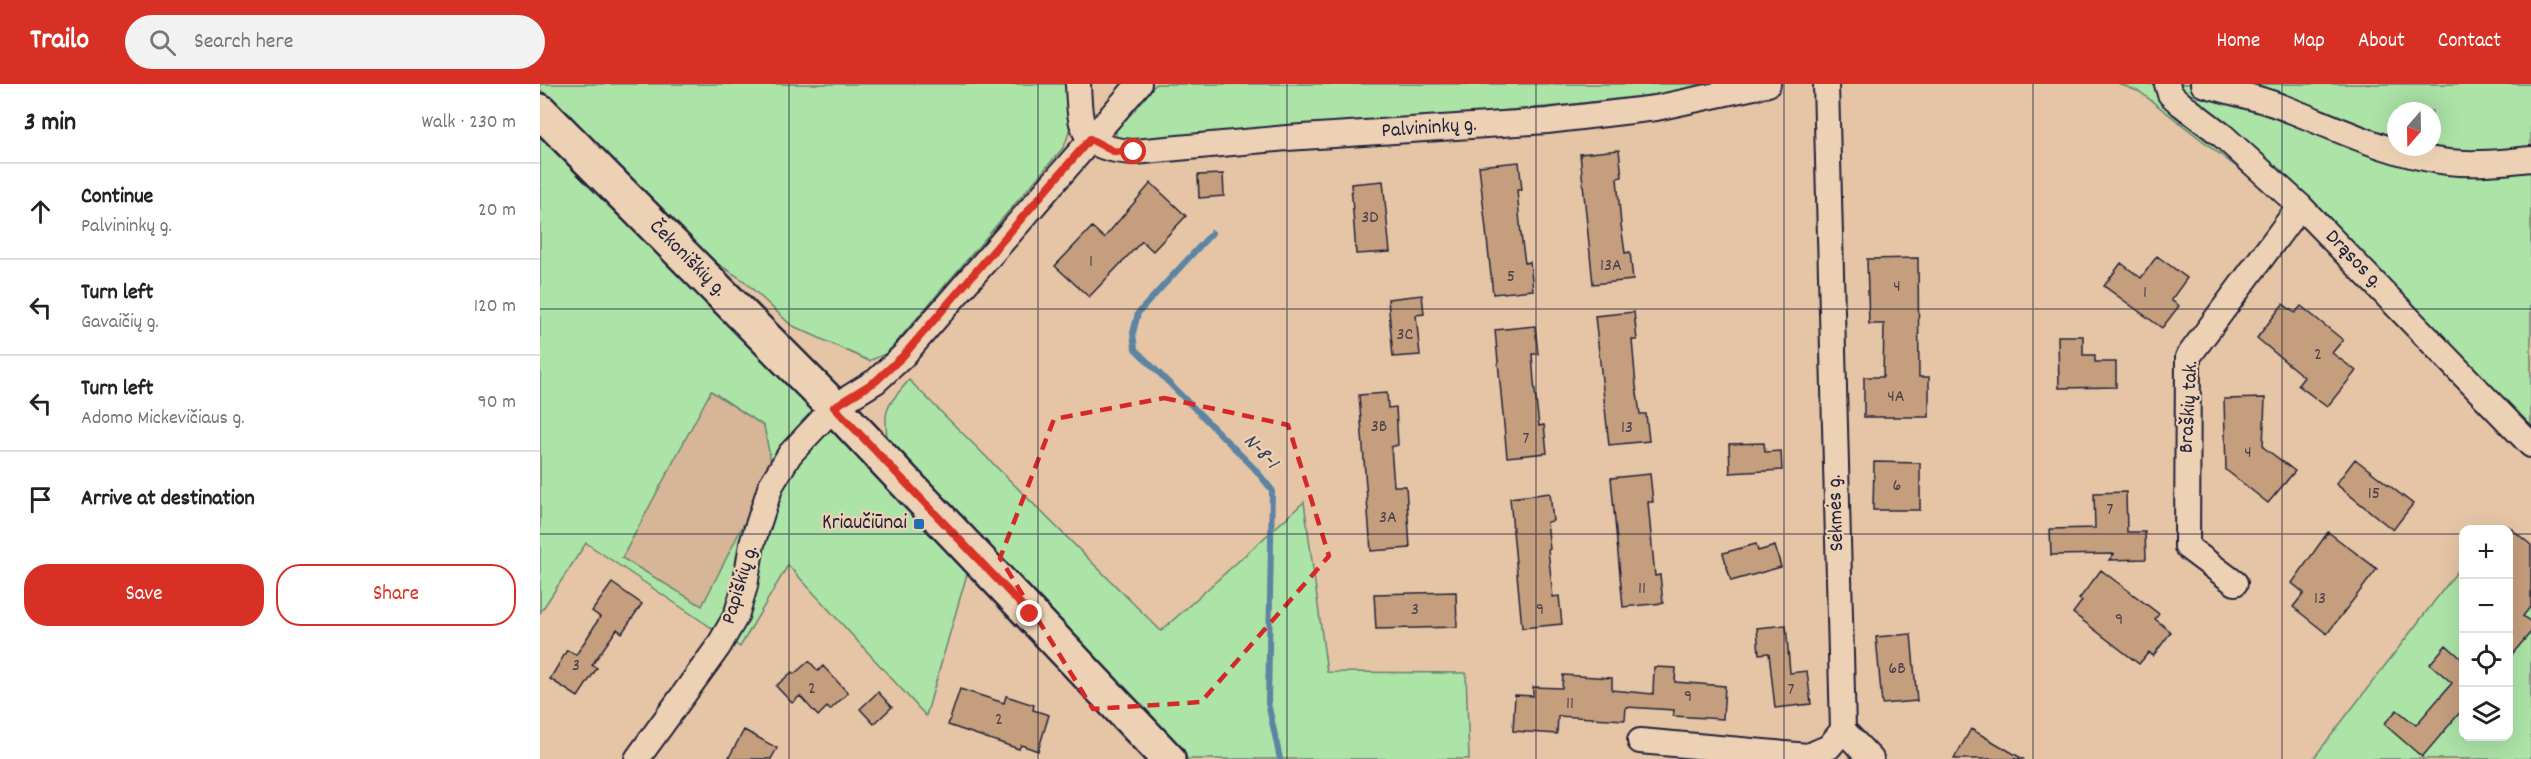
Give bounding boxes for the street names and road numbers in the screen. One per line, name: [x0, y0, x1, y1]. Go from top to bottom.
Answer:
street label: Palvininkų g.: [1380, 111, 1478, 147]
street label: Čekoniškių g.: [641, 213, 733, 305]
street label: Drąsos g.: [2317, 224, 2389, 296]
street label: Braškių tak.: [2173, 360, 2207, 454]
street label: Sėkmės g.: [1821, 474, 1853, 552]
street label: Papiškių g.: [715, 542, 767, 628]

